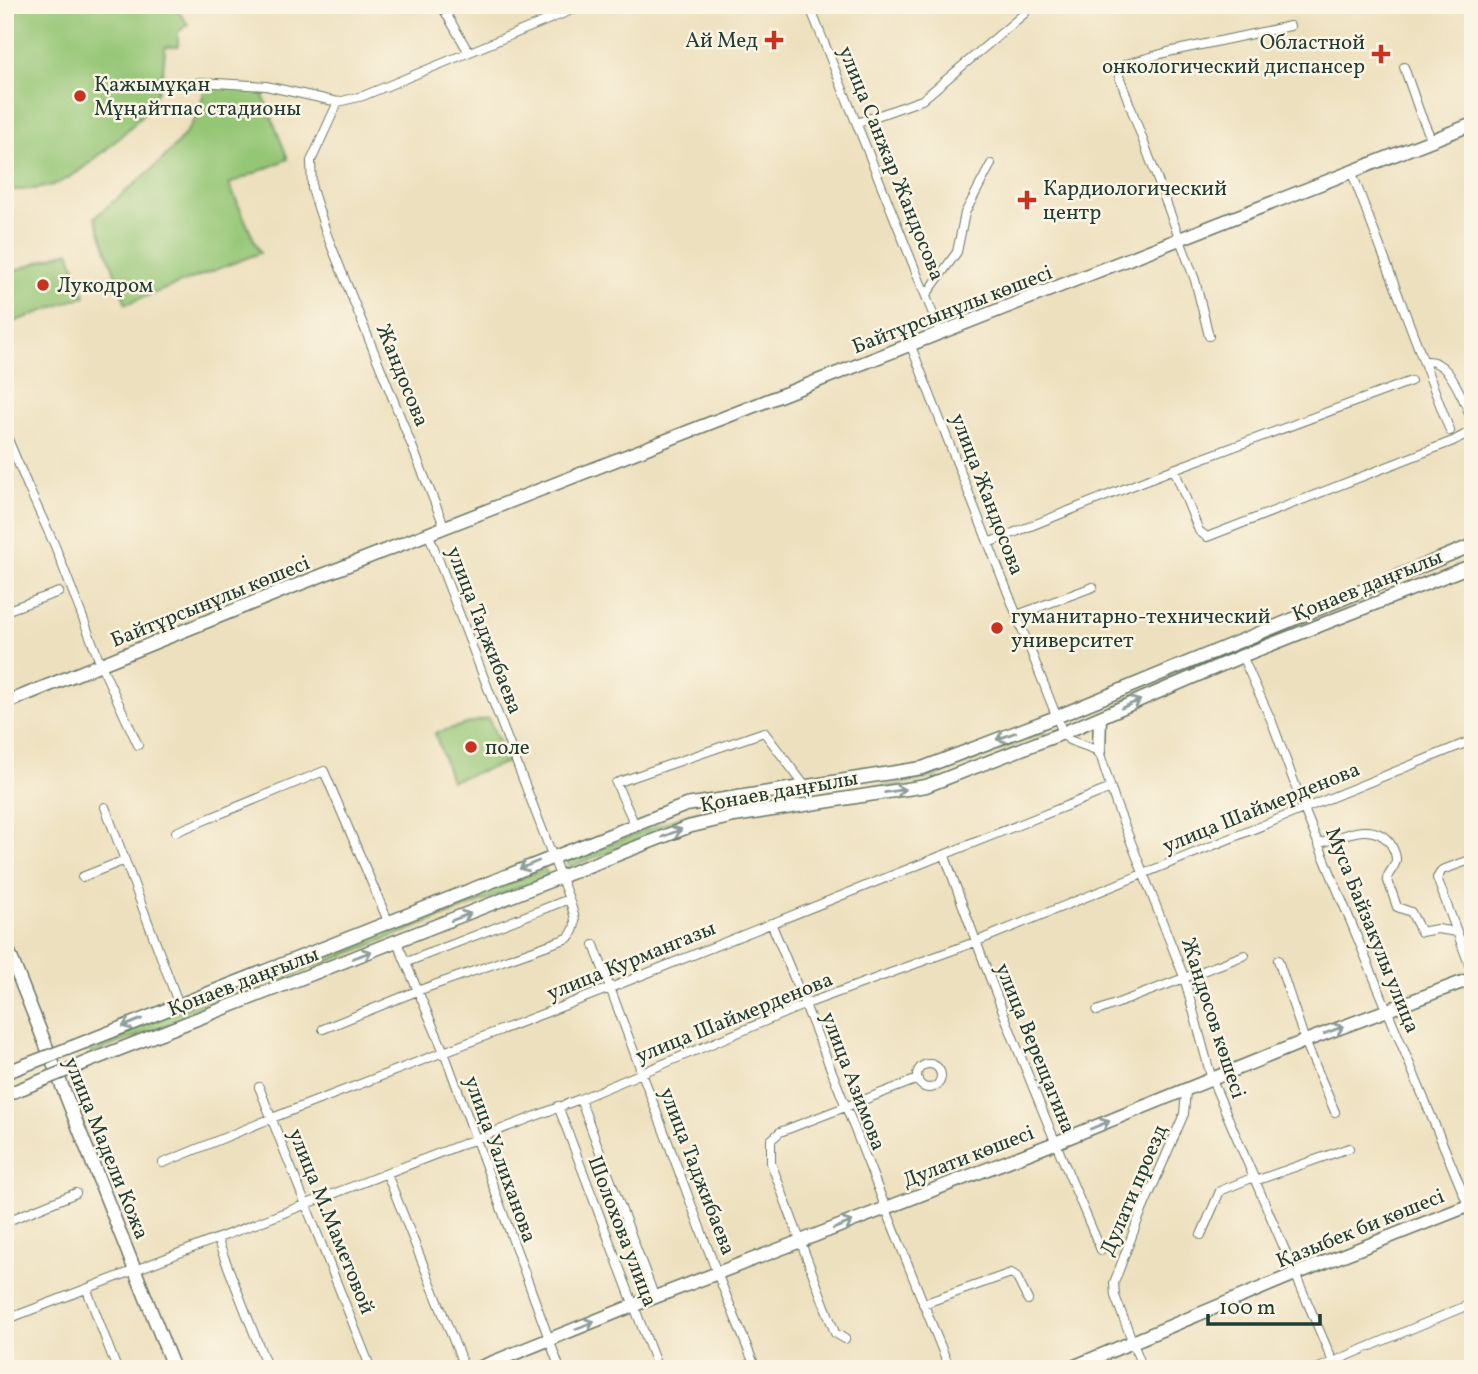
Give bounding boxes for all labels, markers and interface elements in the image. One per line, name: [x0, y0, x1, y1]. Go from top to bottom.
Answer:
place label: Ай Мед: [685, 27, 758, 56]
place label: Областной онкологический диспансер: [1102, 29, 1365, 82]
marker: Ай Мед: [764, 30, 784, 50]
street label: улица Санжар Жандосова: [830, 42, 951, 285]
marker: Областной онкологический диспансер: [1371, 44, 1391, 64]
place label: Қажымұқан Мұңайтпас стадионы: [94, 71, 301, 124]
marker: Қажымұқан Мұңайтпас стадионы: [72, 88, 88, 104]
place label: Кардиологический центр: [1043, 175, 1227, 228]
marker: Кардиологический центр: [1017, 190, 1037, 210]
street label: Байтұрсынұлы көшесі: [848, 259, 1057, 362]
place label: Лукодром: [57, 272, 153, 301]
marker: Лукодром: [35, 277, 51, 293]
street label: Жандосова: [368, 320, 435, 431]
street label: улица Жандосова: [942, 409, 1031, 580]
street label: улица Таджибаева: [438, 542, 529, 719]
street label: Қонаев даңғылы: [1288, 543, 1447, 630]
street label: Байтұрсынұлы көшесі: [107, 549, 315, 656]
place label: гуманитарно-технический университет: [1011, 603, 1271, 656]
marker: гуманитарно-технический университет: [989, 620, 1005, 636]
one-way arrow: [1120, 697, 1141, 710]
one-way arrow: [996, 730, 1018, 743]
place label: поле: [485, 734, 530, 763]
marker: поле: [463, 739, 479, 755]
street label: улица Шаймерденова: [1159, 756, 1365, 861]
street label: Қонаев даңғылы: [698, 764, 861, 821]
one-way arrow: [883, 784, 906, 797]
street label: Муса Байзакулы улица: [1317, 823, 1426, 1038]
one-way arrow: [661, 826, 682, 839]
one-way arrow: [519, 860, 541, 873]
one-way arrow: [449, 909, 471, 922]
street label: улица Курмангазы: [543, 914, 720, 1008]
street label: Жандосов көшесі: [1173, 934, 1252, 1102]
street label: Қонаев даңғылы: [164, 940, 323, 1025]
one-way arrow: [350, 948, 372, 961]
street label: улица Верещагина: [987, 959, 1082, 1138]
street label: улица Шаймерденова: [632, 966, 838, 1071]
street label: улица Азимова: [813, 1008, 892, 1155]
one-way arrow: [121, 1018, 143, 1031]
one-way arrow: [1322, 1023, 1344, 1036]
street label: улица Мадели Кожа: [56, 1053, 155, 1244]
street label: улица Уалиханова: [456, 1072, 543, 1247]
street label: улица Таджибаева: [651, 1083, 742, 1260]
one-way arrow: [1089, 1117, 1111, 1130]
street label: Дулати көшесі: [898, 1119, 1039, 1196]
street label: Дулати проезд: [1094, 1120, 1175, 1261]
street label: улица М.Маметовой: [280, 1124, 381, 1319]
street label: Шолохова улица: [579, 1152, 664, 1311]
street label: Қазыбек би көшесі: [1272, 1182, 1449, 1276]
one-way arrow: [831, 1217, 853, 1230]
scale bar: [1208, 1283, 1320, 1327]
text: 100 m: [1219, 1294, 1276, 1323]
one-way arrow: [574, 1318, 595, 1331]

